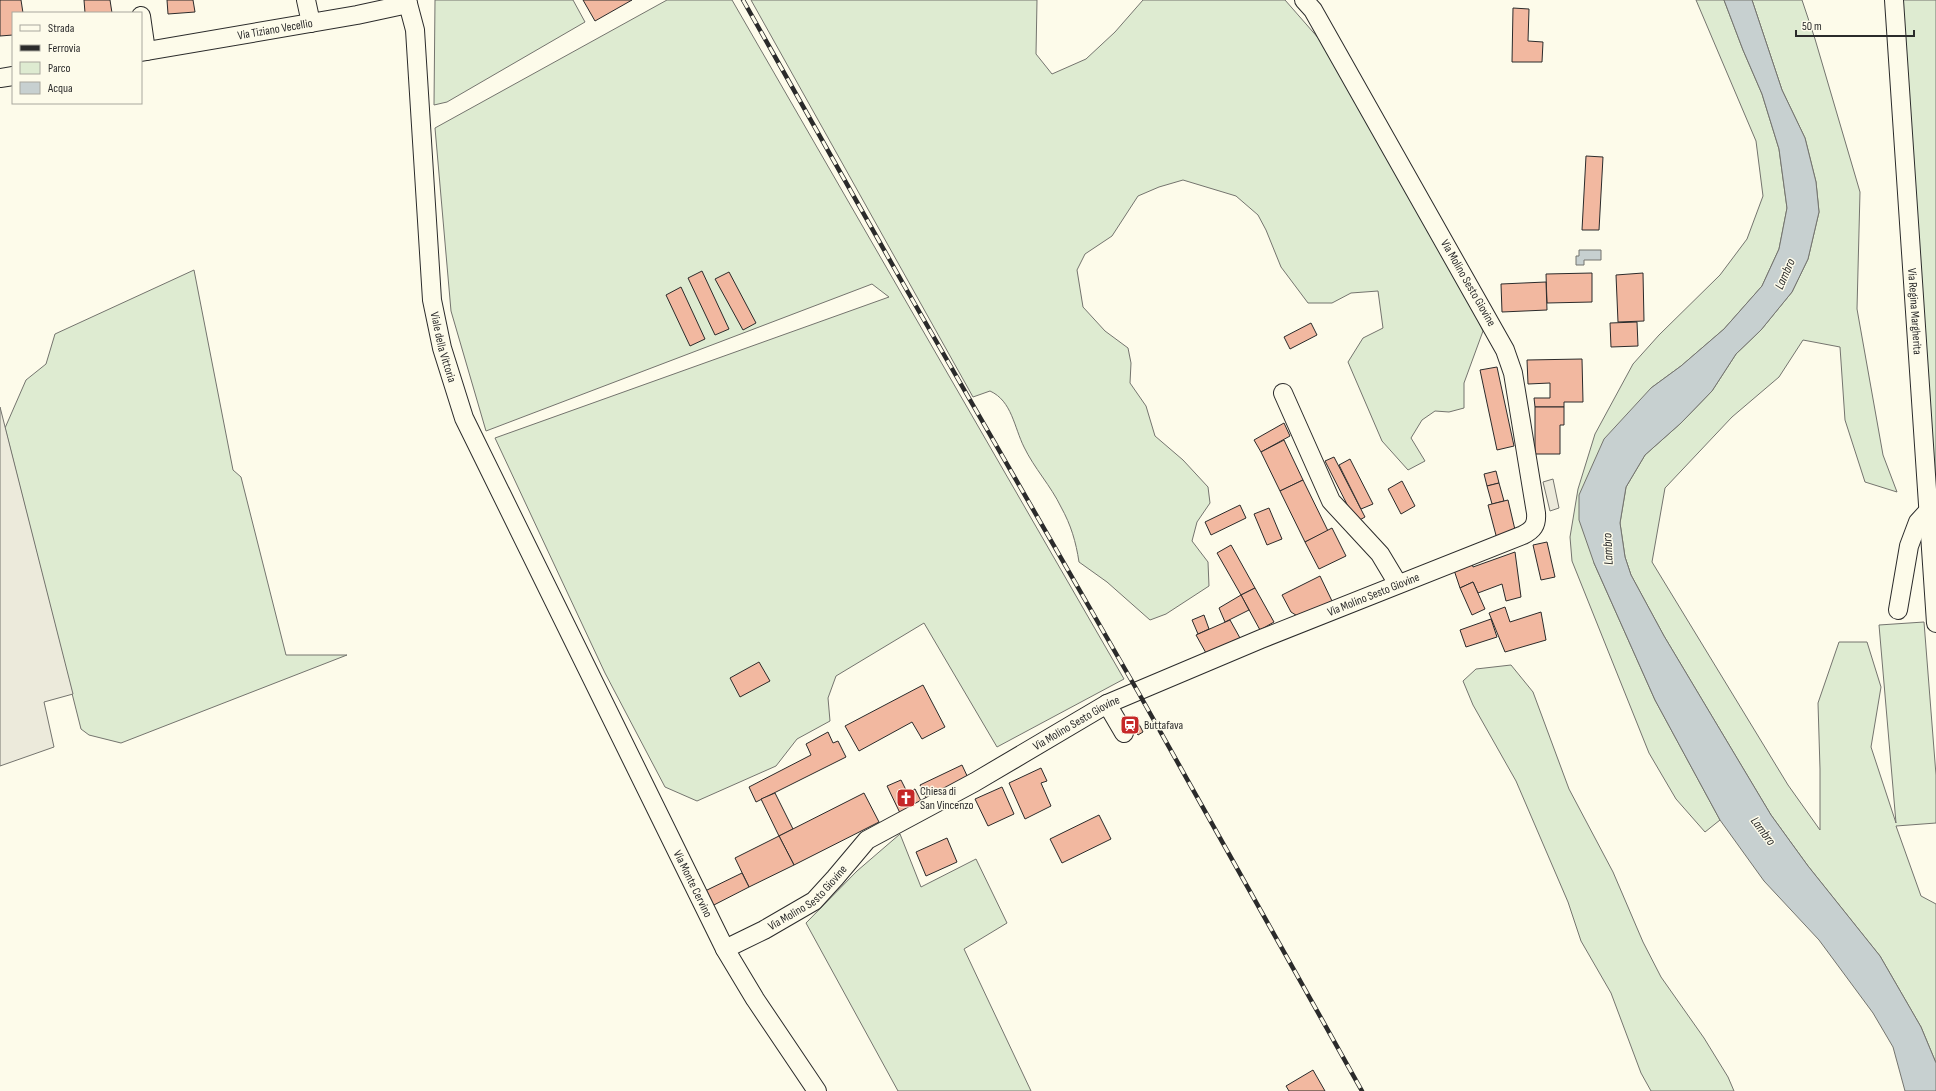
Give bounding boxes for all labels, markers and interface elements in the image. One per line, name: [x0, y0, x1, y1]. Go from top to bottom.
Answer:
legend: [12, 12, 142, 104]
scale bar: [1796, 12, 1914, 38]
street label: Via Tiziano Vecellio: [236, 15, 314, 43]
text: 50 m: [1802, 19, 1822, 34]
text: Strada: [48, 21, 75, 36]
text: Ferrovia: [48, 41, 81, 56]
text: Parco: [48, 61, 71, 76]
text: Acqua: [47, 81, 73, 96]
street label: Via Molino Sesto Giovine: [1437, 237, 1499, 329]
water label: Lambro: [1771, 255, 1799, 292]
street label: Via Regina Margherita: [1905, 268, 1925, 355]
street label: Viale della Vittoria: [427, 310, 460, 384]
water label: Lambro: [1599, 532, 1617, 565]
street label: Via Molino Sesto Giovine: [1325, 569, 1422, 619]
street label: Via Molino Sesto Giovine: [1030, 692, 1122, 754]
station icon: Buttafava: [1119, 714, 1141, 736]
place label: Buttafava: [1144, 718, 1184, 733]
place label: Chiesa di San Vincenzo: [920, 784, 973, 813]
church icon: Chiesa di San Vincenzo: [895, 787, 917, 809]
water label: Lambro: [1747, 813, 1779, 849]
street label: Via Monte Cervino: [670, 848, 716, 920]
street label: Via Molino Sesto Giovine: [765, 862, 850, 934]

